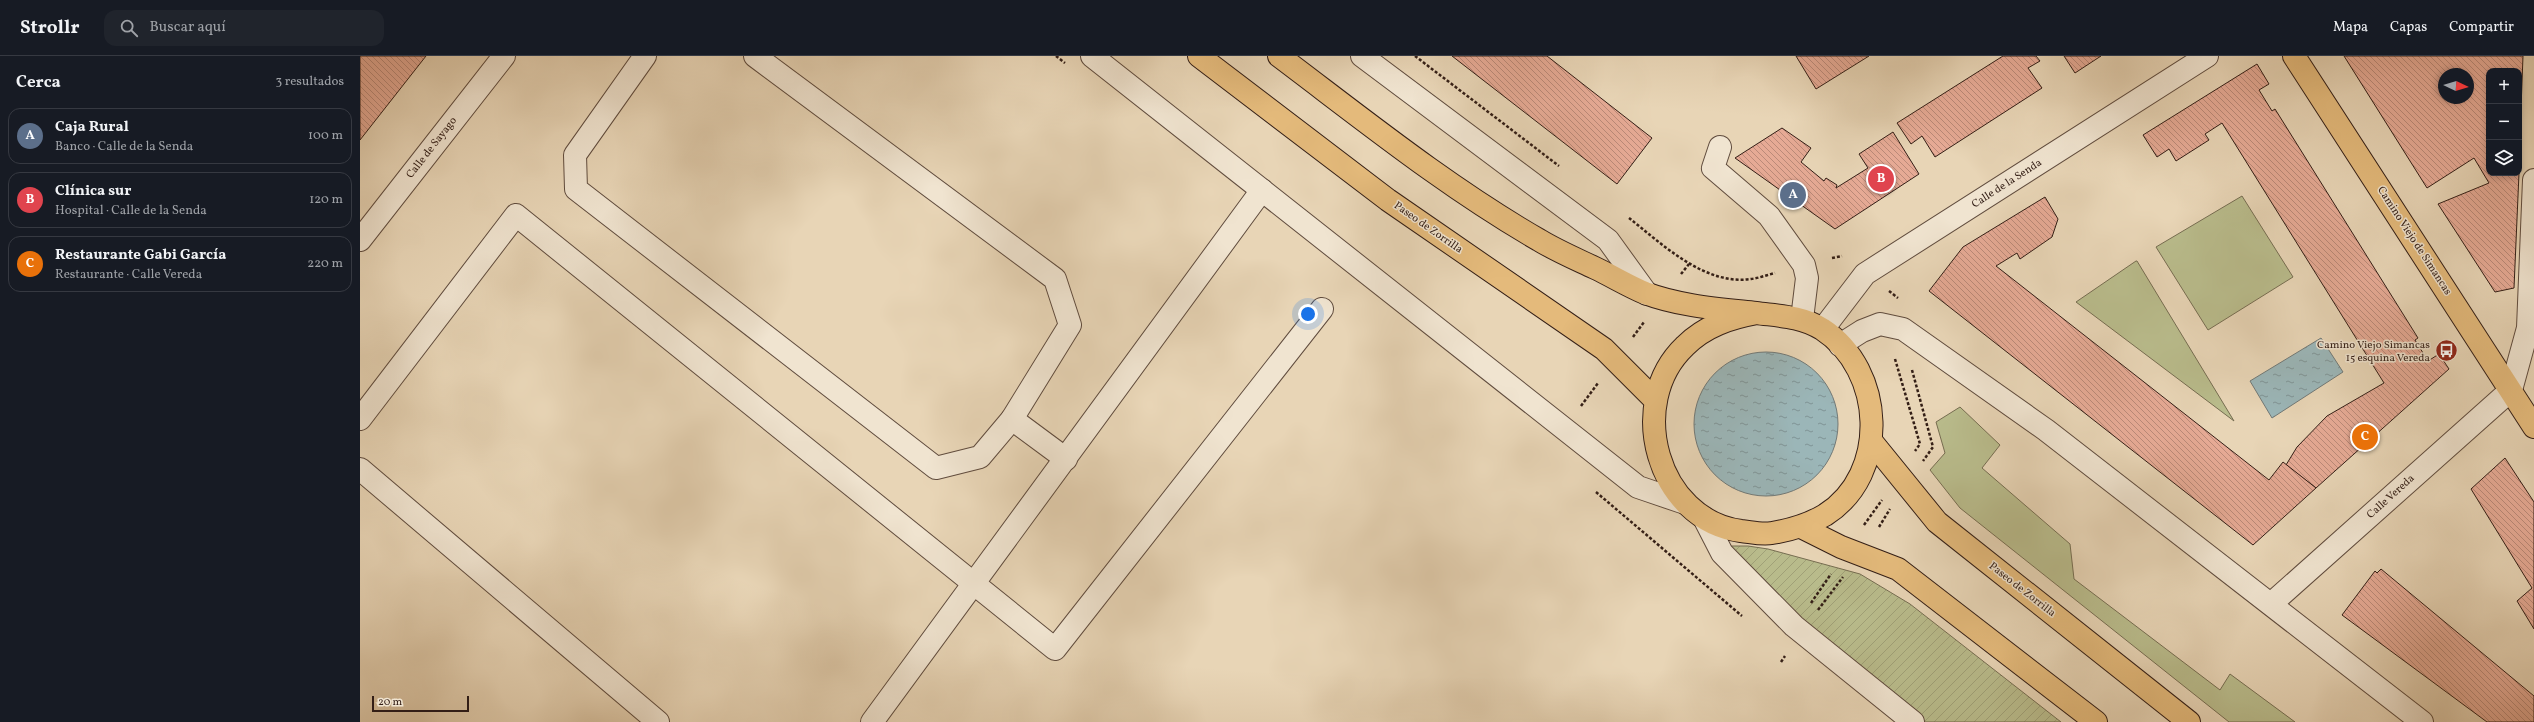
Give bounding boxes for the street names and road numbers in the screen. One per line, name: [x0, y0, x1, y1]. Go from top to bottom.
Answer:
street label: Calle de Sayago: [403, 114, 461, 182]
street label: Calle de la Senda: [1969, 155, 2045, 212]
street label: Camino Viejo de Simancas: [2373, 184, 2455, 298]
street label: Paseo de Zorrilla: [1391, 199, 1466, 258]
street label: Calle Vereda: [2364, 471, 2419, 522]
street label: Paseo de Zorrilla: [1986, 559, 2059, 621]

